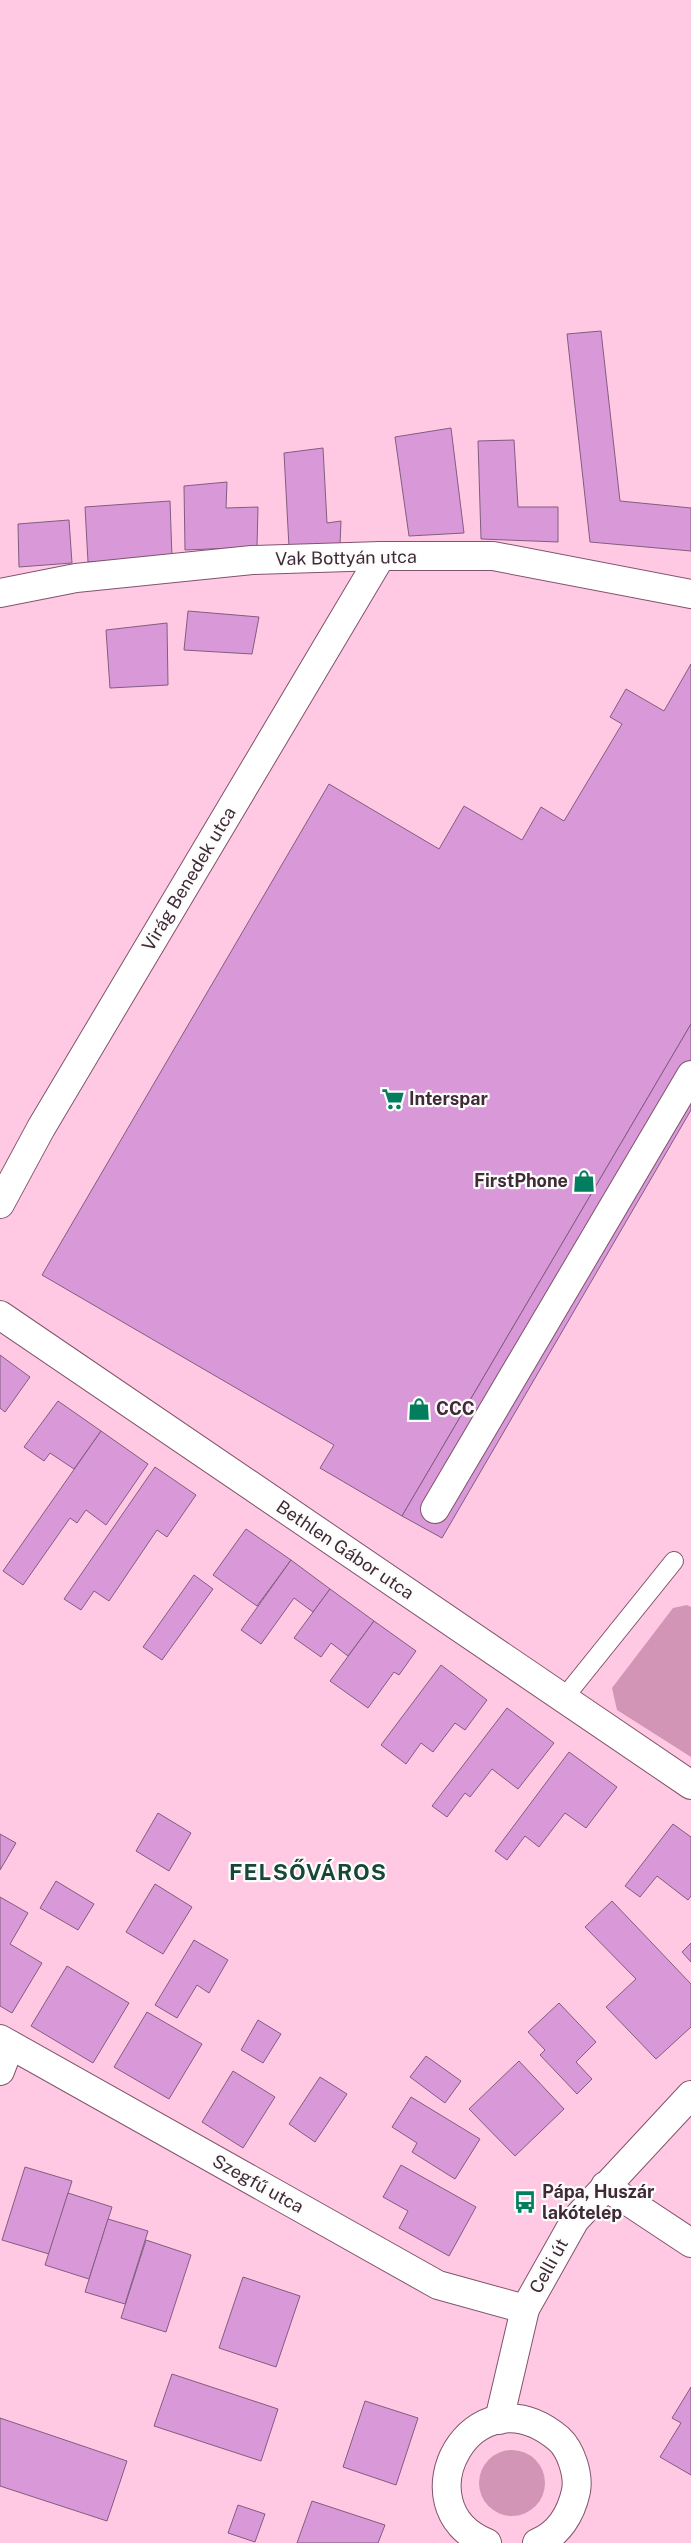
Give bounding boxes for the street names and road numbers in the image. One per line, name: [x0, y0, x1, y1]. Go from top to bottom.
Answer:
street label: Vak Bottyán utca: [275, 546, 417, 569]
street label: Virág Benedek utca: [137, 803, 240, 954]
street label: Bethlen Gábor utca: [272, 1496, 418, 1603]
street label: Szegfű utca: [209, 2150, 307, 2217]
street label: Celli út: [525, 2235, 572, 2297]

